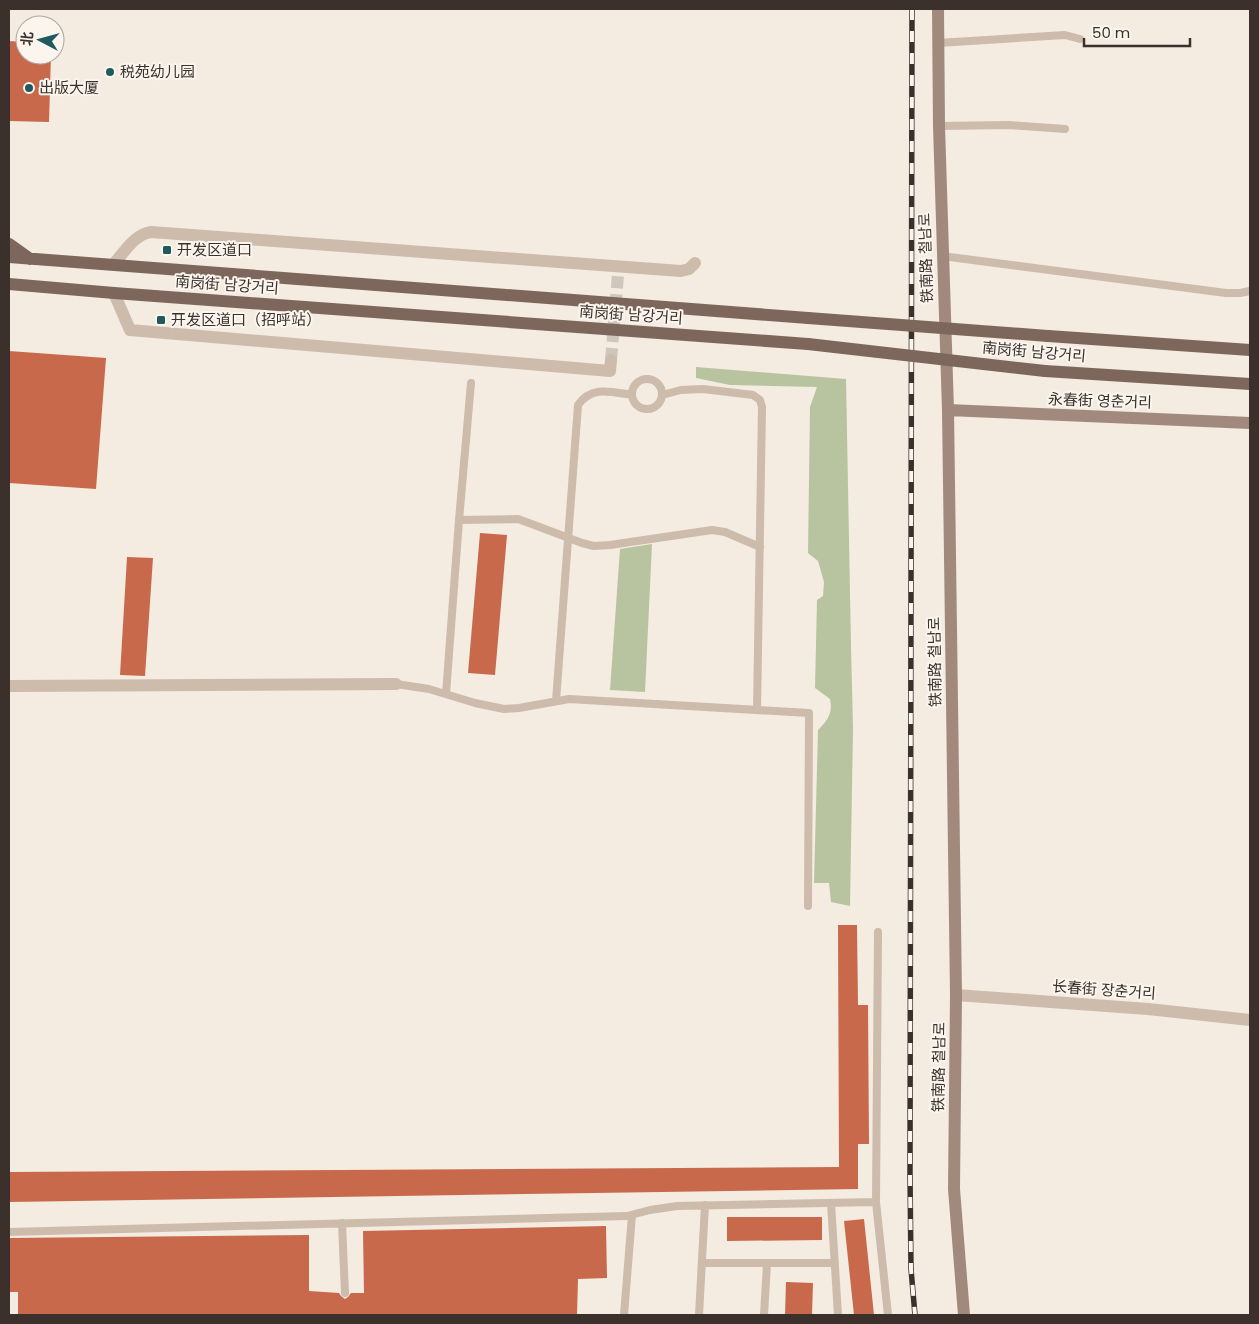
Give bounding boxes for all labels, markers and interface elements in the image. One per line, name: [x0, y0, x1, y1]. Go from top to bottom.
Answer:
north arrow: [15, 15, 65, 65]
scale bar: [1084, 15, 1190, 47]
text: 50 m: [1092, 22, 1130, 43]
text: 北: [16, 31, 38, 47]
place label: 税苑幼儿园: [120, 61, 195, 82]
marker: 税苑幼儿园: [104, 66, 116, 78]
place label: 出版大厦: [39, 77, 99, 98]
marker: 出版大厦: [23, 82, 35, 94]
street label: 铁南路 철남로: [913, 212, 938, 304]
place label: 开发区道口: [177, 239, 252, 260]
marker: 开发区道口: [161, 244, 173, 256]
street label: 南岗街 남강거리: [174, 270, 280, 299]
street label: 南岗街 남강거리: [578, 300, 684, 329]
place label: 开发区道口（招呼站）: [171, 309, 321, 330]
marker: 开发区道口（招呼站）: [155, 314, 167, 326]
street label: 南岗街 남강거리: [981, 337, 1087, 367]
street label: 永春街 영춘거리: [1048, 388, 1152, 413]
street label: 铁南路 철남로: [923, 617, 946, 707]
street label: 长春街 장춘거리: [1051, 975, 1157, 1004]
street label: 铁南路 철남로: [927, 1022, 950, 1112]

